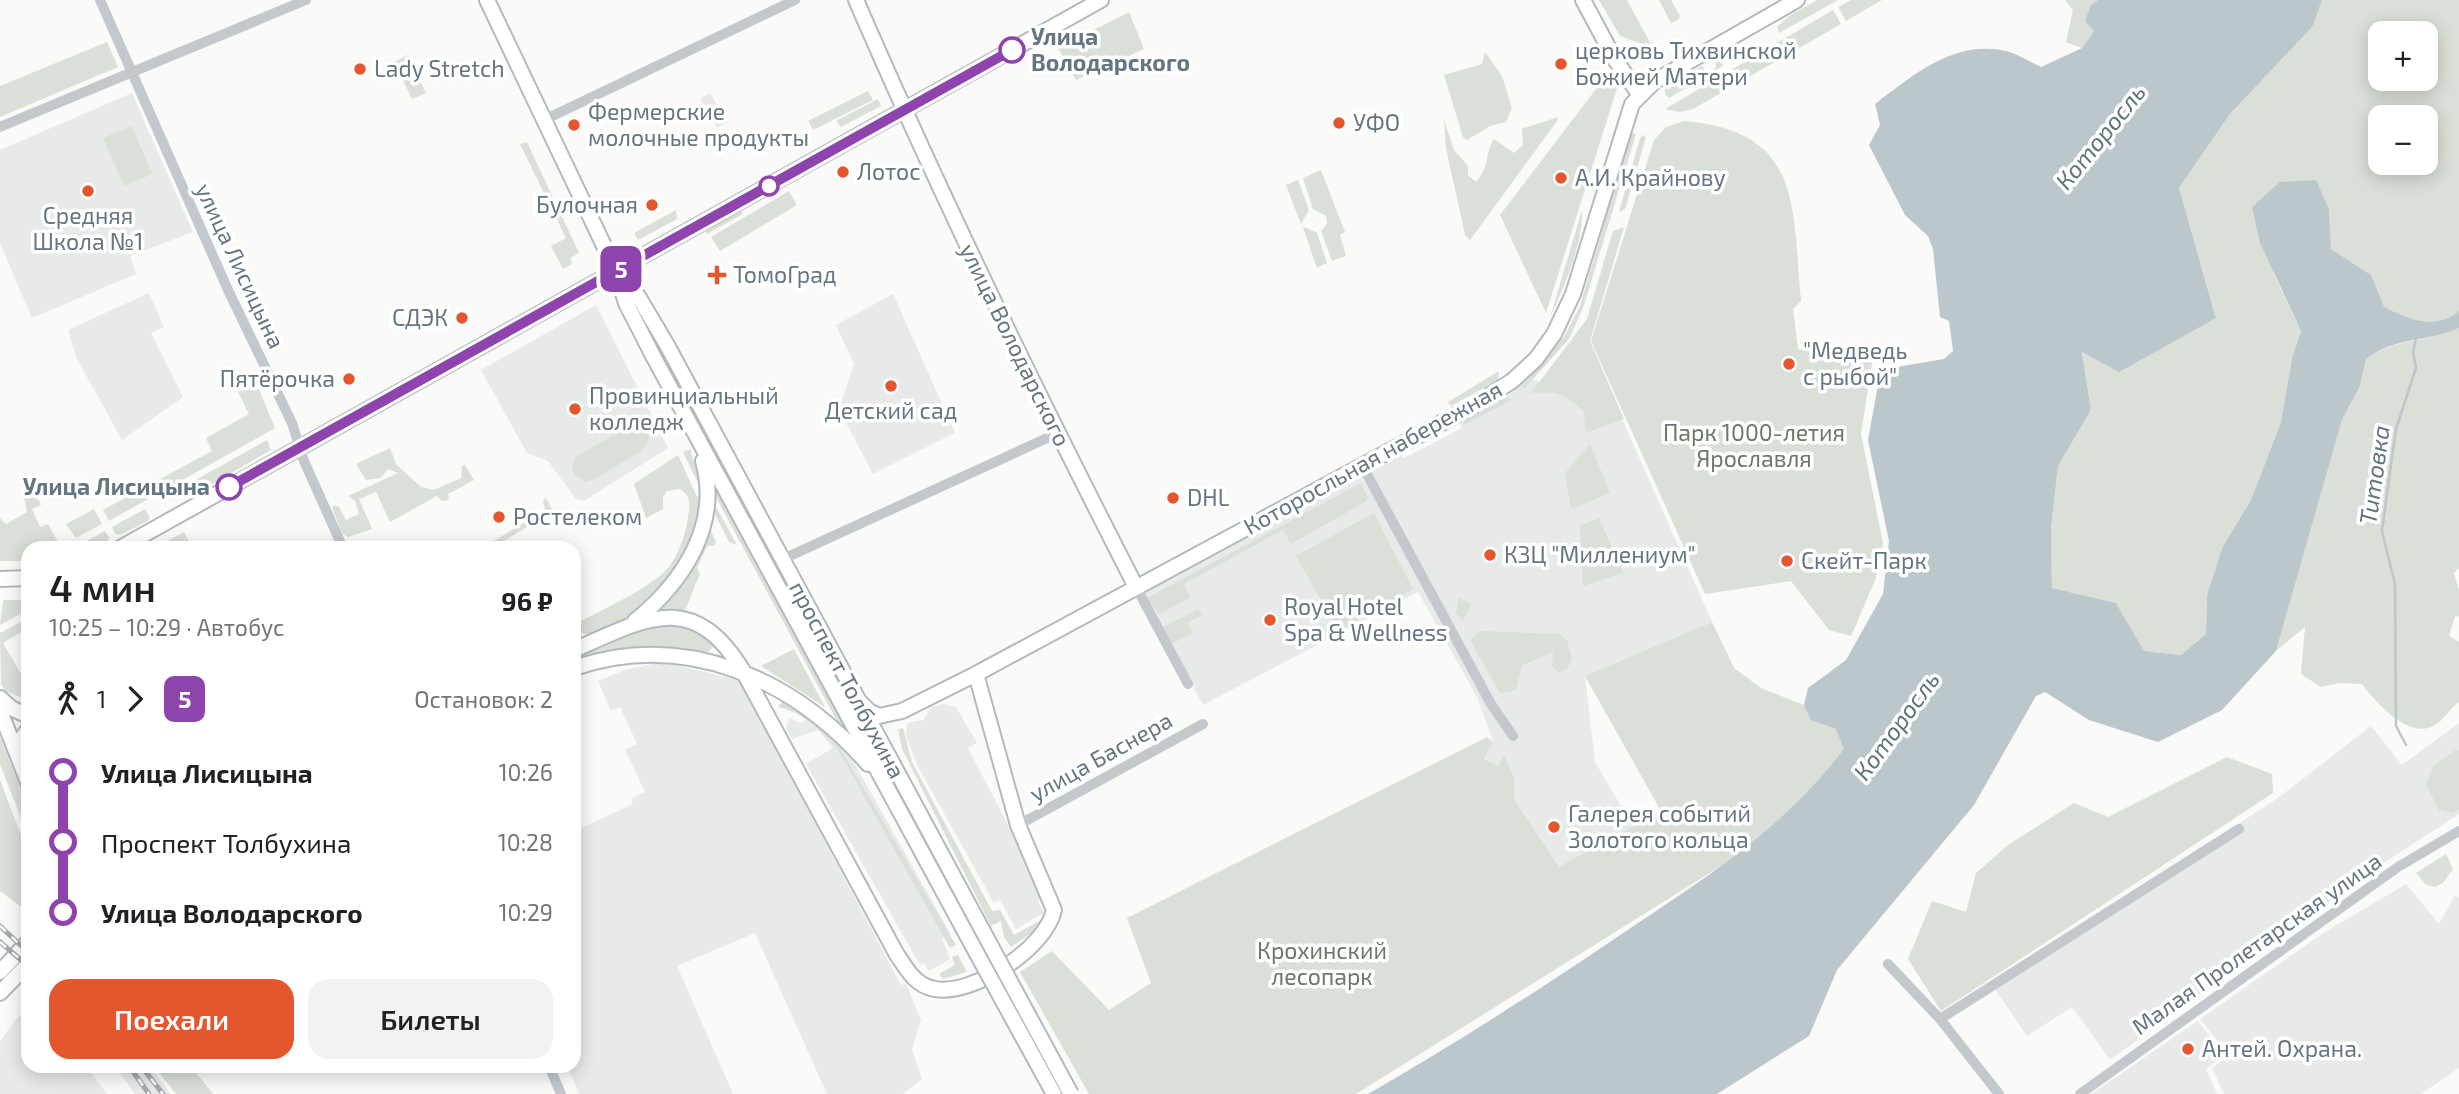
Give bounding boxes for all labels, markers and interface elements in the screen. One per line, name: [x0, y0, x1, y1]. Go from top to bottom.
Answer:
map controls: [2368, 21, 2438, 175]
button: +: [2368, 21, 2438, 91]
place label: Улица Володарского: [1031, 22, 1190, 76]
place label: церковь Тихвинской Божией Матери: [1575, 36, 1796, 90]
marker: Улица Володарского: [999, 37, 1025, 63]
place label: Lady Stretch: [374, 54, 505, 82]
marker: церковь Тихвинской Божией Матери: [1553, 56, 1569, 72]
marker: Lady Stretch: [352, 61, 368, 77]
water label: Которосль: [2049, 77, 2151, 195]
place label: Фермерские молочные продукты: [588, 97, 809, 152]
button: −: [2368, 105, 2438, 175]
place label: УФО: [1353, 108, 1400, 136]
marker: УФО: [1331, 115, 1347, 131]
marker: Фермерские молочные продукты: [566, 117, 582, 133]
place label: Лотос: [857, 157, 920, 185]
place label: А.И. Крайнову: [1575, 163, 1726, 192]
marker: Лотос: [835, 164, 851, 180]
marker: А.И. Крайнову: [1553, 170, 1569, 186]
unlabelled marker: [759, 176, 779, 196]
street label: улица Лисицына: [189, 179, 291, 353]
marker: Средняя Школа №1: [80, 183, 96, 199]
place label: Булочная: [536, 190, 638, 219]
marker: Булочная: [644, 197, 660, 213]
place label: Средняя Школа №1: [32, 201, 144, 255]
street label: улица Володарского: [954, 239, 1077, 451]
line badge: 5: [598, 246, 644, 292]
text: 5: [614, 254, 628, 283]
place label: ТомоГрад: [733, 260, 836, 288]
marker: ТомоГрад: [707, 265, 727, 285]
place label: СДЭК: [392, 303, 448, 331]
marker: СДЭК: [454, 310, 470, 326]
place label: "Медведь с рыбой": [1803, 336, 1907, 390]
marker: "Медведь с рыбой": [1781, 356, 1797, 372]
place label: Пятёрочка: [220, 364, 335, 392]
marker: Пятёрочка: [341, 371, 357, 387]
street label: Которосльная набережная: [1238, 374, 1507, 540]
marker: Детский сад: [883, 378, 899, 394]
place label: Провинциальный колледж: [589, 381, 779, 435]
place label: Детский сад: [825, 396, 957, 424]
marker: Провинциальный колледж: [567, 401, 583, 417]
park label: Парк 1000-летия Ярославля: [1663, 418, 1845, 472]
water label: Титовка: [2352, 423, 2395, 526]
place label: Улица Лисицына: [23, 472, 210, 500]
marker: Улица Лисицына: [216, 474, 242, 500]
place label: DHL: [1187, 483, 1230, 511]
marker: DHL: [1165, 490, 1181, 506]
place label: Ростелеком: [513, 502, 642, 530]
marker: Ростелеком: [491, 509, 507, 525]
place label: КЗЦ "Миллениум": [1504, 540, 1696, 569]
place label: Скейт-Парк: [1801, 546, 1927, 574]
marker: КЗЦ "Миллениум": [1482, 547, 1498, 563]
marker: Скейт-Парк: [1779, 553, 1795, 569]
text: 4 мин: [49, 564, 156, 610]
street label: проспект Толбухина: [783, 576, 912, 783]
text: 96 ₽: [501, 585, 553, 616]
place label: Royal Hotel Spa & Wеllness: [1284, 592, 1448, 646]
marker: Royal Hotel Spa & Wеllness: [1262, 612, 1278, 628]
text: 10:25 – 10:29 · Автобус: [49, 613, 284, 641]
water label: Которосль: [1847, 665, 1945, 785]
icon: walk: [49, 680, 87, 718]
icon: forward: [116, 680, 154, 718]
text: 5: [178, 684, 191, 713]
text: 1: [97, 685, 106, 713]
text: Остановок: 2: [414, 685, 553, 713]
street label: улица Баснера: [1024, 705, 1177, 808]
text: Улица Лисицына: [101, 757, 313, 788]
text: 10:26: [498, 758, 553, 786]
place label: Галерея событий Золотого кольца: [1568, 799, 1751, 853]
marker: Галерея событий Золотого кольца: [1546, 819, 1562, 835]
text: Проспект Толбухина: [101, 827, 351, 858]
text: 10:28: [498, 828, 553, 856]
street label: Малая Пролетарская улица: [2126, 846, 2387, 1041]
text: Улица Володарского: [101, 897, 363, 928]
text: 10:29: [498, 898, 553, 926]
park label: Крохинский лесопарк: [1257, 936, 1387, 990]
button: Поехали: [49, 979, 294, 1059]
button: Билеты: [308, 979, 553, 1059]
place label: Антей. Охрана.: [2202, 1034, 2362, 1062]
marker: Антей. Охрана.: [2180, 1041, 2196, 1057]

